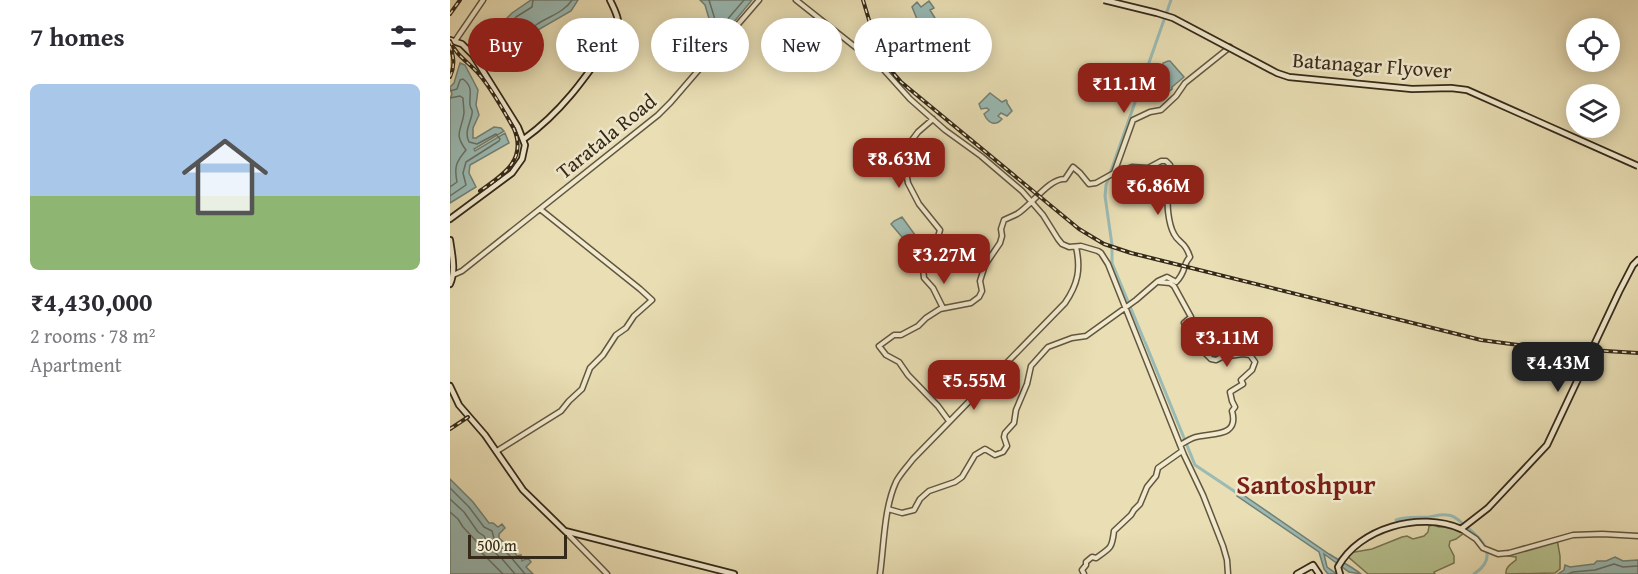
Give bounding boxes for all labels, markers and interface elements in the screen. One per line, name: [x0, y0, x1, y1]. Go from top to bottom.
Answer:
text: 7 homes: [30, 17, 125, 56]
chip: Buy: [468, 18, 544, 72]
chip: Rent: [556, 18, 639, 72]
chip: Filters: [651, 18, 749, 72]
chip: New: [761, 18, 842, 72]
chip: Apartment: [854, 18, 992, 72]
map controls: [1566, 18, 1620, 138]
button: locate: [1566, 18, 1620, 72]
icon: filters: [387, 20, 420, 53]
street label: Batanagar Flyover: [1291, 44, 1453, 86]
pin: ₹11.1M: [1075, 63, 1173, 114]
text: ₹11.1M: [1092, 68, 1156, 97]
button: layers: [1566, 84, 1620, 138]
street label: Taratala Road: [549, 85, 663, 186]
icon: home: [171, 123, 279, 231]
pin: ₹8.63M: [850, 138, 948, 189]
text: ₹8.63M: [867, 143, 931, 172]
pin: ₹6.86M: [1109, 165, 1207, 216]
text: ₹6.86M: [1126, 170, 1190, 199]
pin: ₹3.27M: [895, 234, 993, 285]
text: ₹3.27M: [912, 239, 976, 268]
text: ₹4,430,000: [30, 282, 152, 321]
pin: ₹3.11M: [1178, 317, 1276, 368]
text: 2 rooms · 78 m²: [30, 321, 156, 350]
text: ₹3.11M: [1195, 322, 1259, 351]
pin: ₹4.43M: [1509, 342, 1607, 393]
text: ₹4.43M: [1526, 347, 1590, 376]
text: Apartment: [30, 350, 122, 379]
pin: ₹5.55M: [925, 360, 1023, 411]
text: ₹5.55M: [942, 365, 1006, 394]
district label: Santoshpur: [1236, 464, 1376, 504]
scale bar: [468, 532, 567, 560]
text: 500 m: [477, 533, 517, 557]

